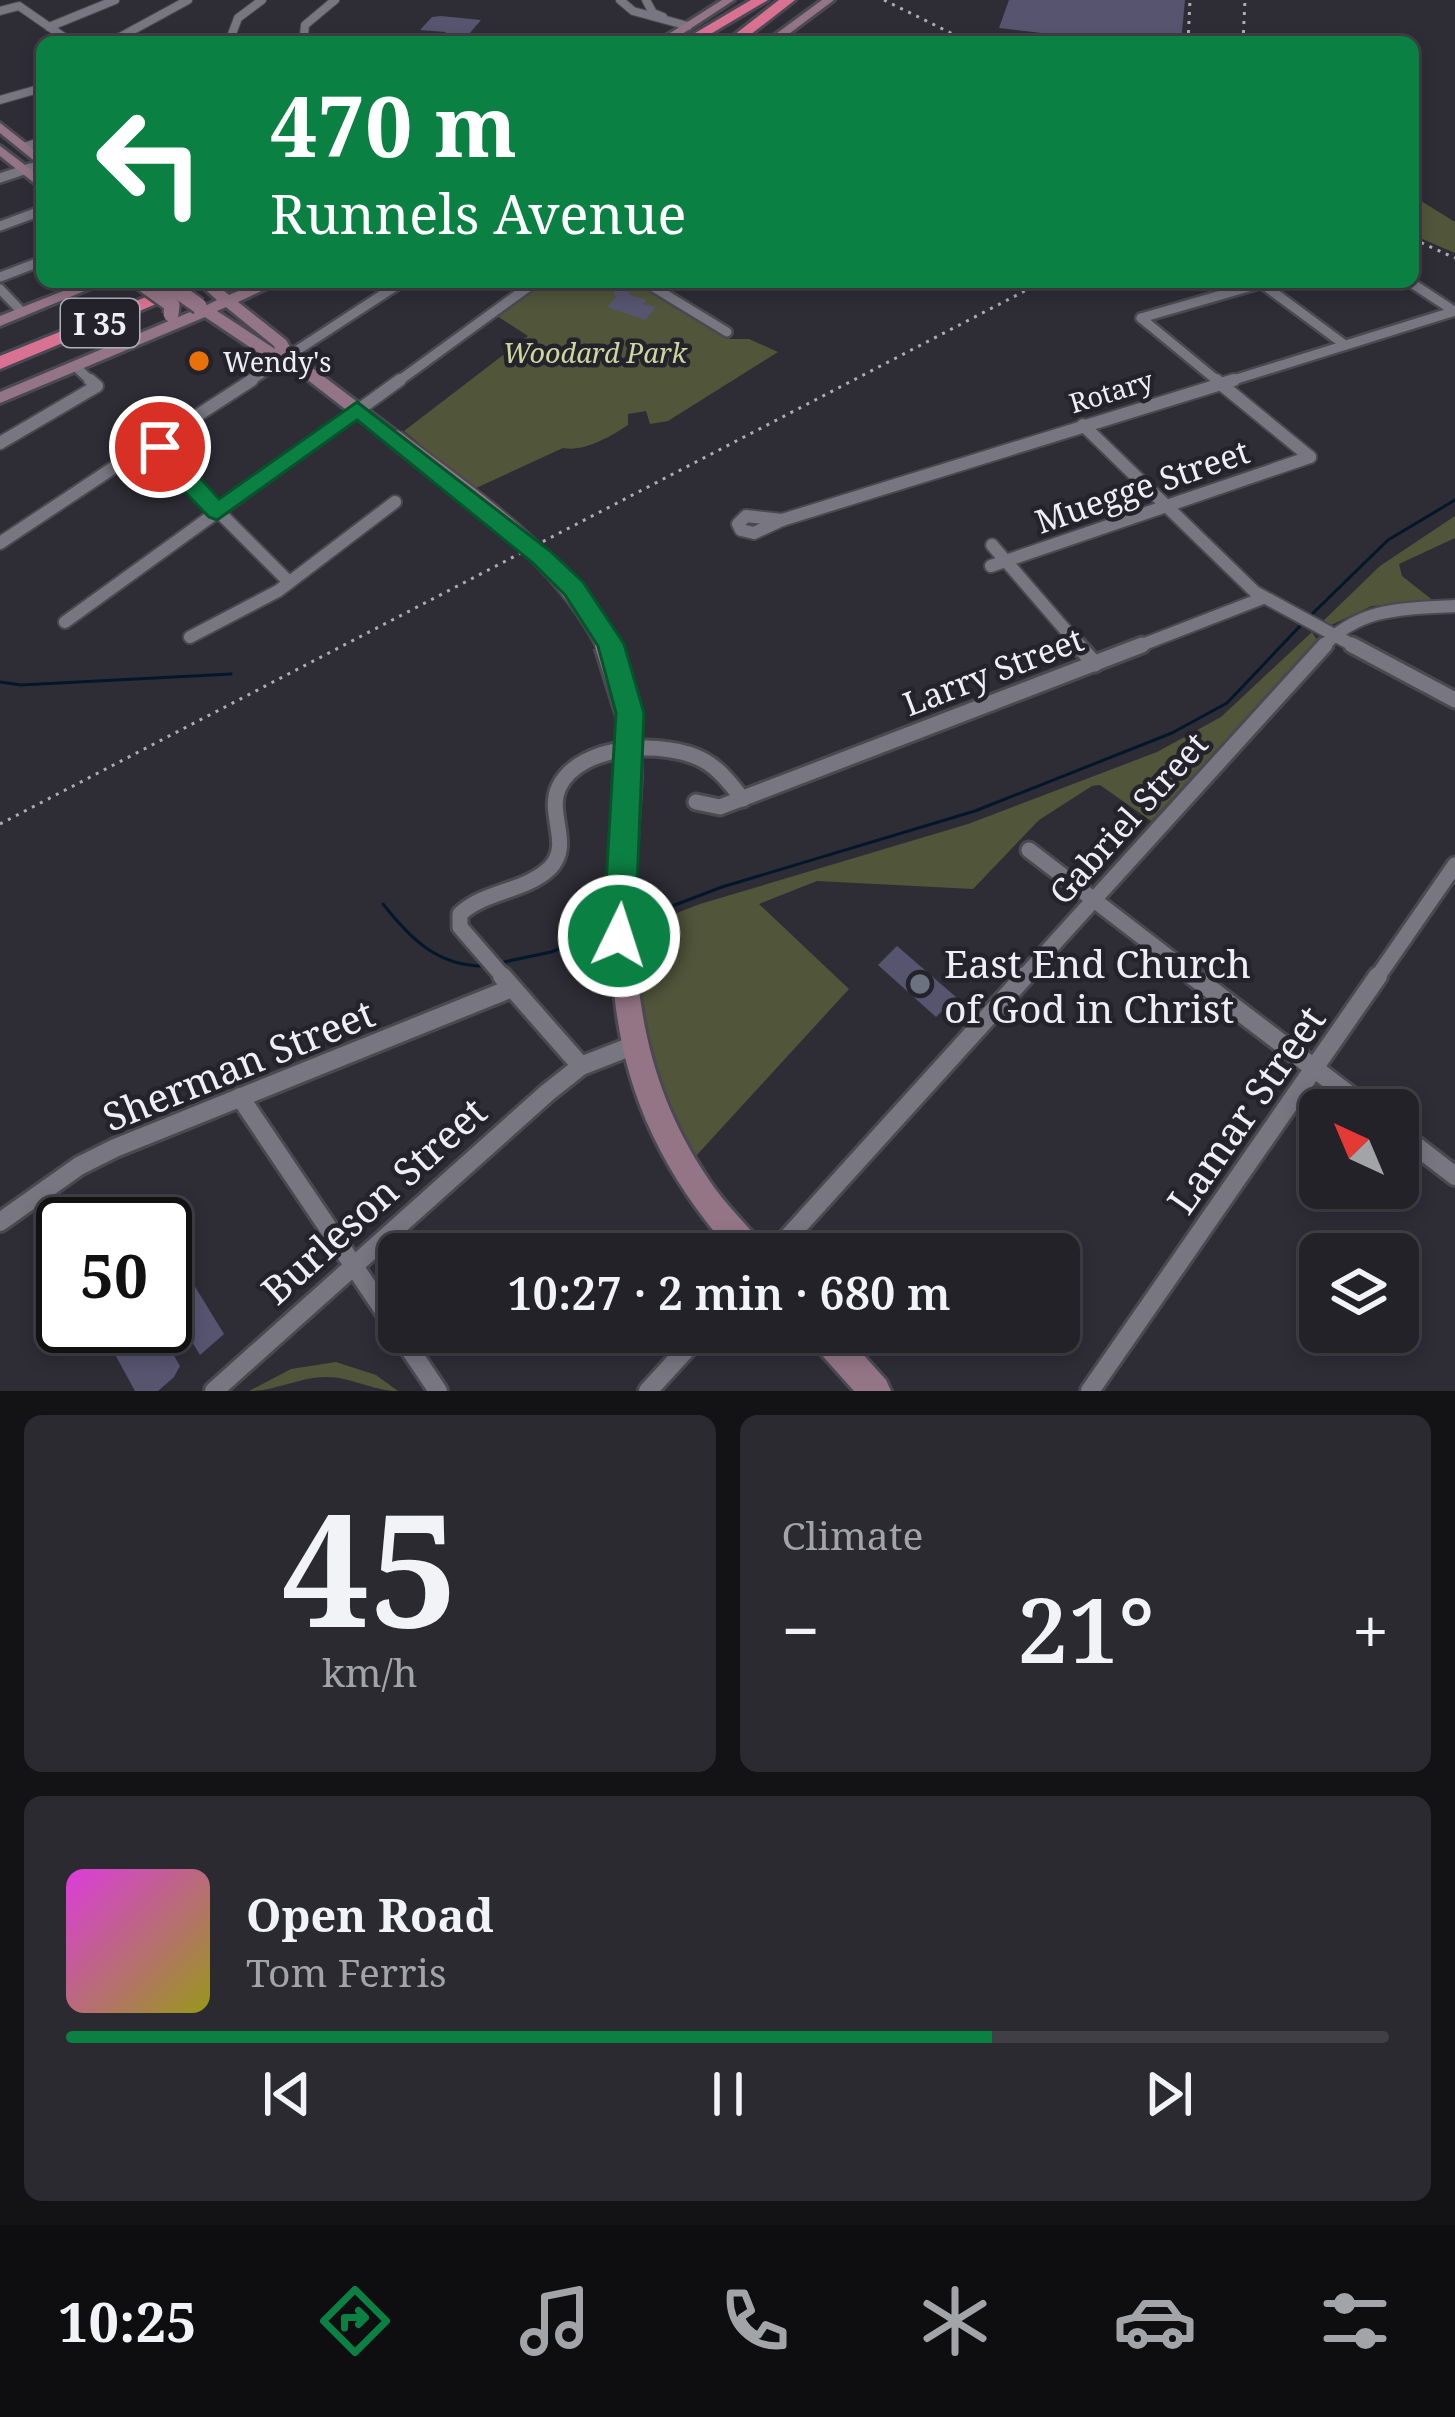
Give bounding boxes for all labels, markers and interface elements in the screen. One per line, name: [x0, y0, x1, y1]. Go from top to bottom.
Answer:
text: 470 m: [270, 67, 517, 182]
icon: left: [72, 84, 228, 240]
text: Runnels Avenue: [270, 176, 686, 250]
road number: I 35: [61, 299, 139, 347]
park label: Woodard Park: [503, 334, 689, 371]
place label: Wendy's: [223, 343, 331, 380]
marker: Wendy's: [186, 348, 212, 374]
street label: Rotary: [1064, 361, 1158, 421]
pin: [109, 396, 211, 498]
icon: arrive: [127, 414, 193, 480]
street label: Muegge Street: [1029, 428, 1255, 544]
street label: Larry Street: [896, 616, 1090, 726]
street label: Gabriel Street: [1039, 722, 1217, 914]
position arrow: [556, 873, 682, 999]
place label: East End Church of God in Christ: [944, 936, 1251, 1034]
marker: East End Church of God in Christ: [907, 971, 933, 997]
street label: Sherman Street: [95, 985, 381, 1143]
street label: Lamar Street: [1154, 995, 1336, 1223]
street label: Burleson Street: [249, 1085, 497, 1315]
north arrow: [1299, 1089, 1419, 1209]
map controls: [1299, 1089, 1419, 1353]
speed limit sign: 50: [36, 1197, 192, 1353]
button: layers: [1299, 1233, 1419, 1353]
text: 10:27 · 2 min · 680 m: [507, 1262, 951, 1323]
text: 45: [282, 1460, 458, 1673]
text: Climate: [782, 1508, 923, 1561]
text: 21°: [1017, 1567, 1155, 1689]
text: −: [782, 1584, 820, 1674]
text: +: [1352, 1584, 1389, 1674]
text: km/h: [322, 1645, 418, 1698]
text: Open Road: [246, 1884, 494, 1945]
text: Tom Ferris: [246, 1945, 447, 1998]
icon: previous: [254, 2061, 320, 2127]
icon: pause: [695, 2061, 761, 2127]
icon: next: [1136, 2061, 1202, 2127]
icon: directions: [313, 2279, 397, 2363]
icon: music: [513, 2279, 597, 2363]
icon: phone: [713, 2279, 797, 2363]
icon: climate: [913, 2279, 997, 2363]
icon: car: [1113, 2279, 1197, 2363]
icon: filters: [1313, 2279, 1397, 2363]
text: 10:25: [58, 2284, 197, 2358]

